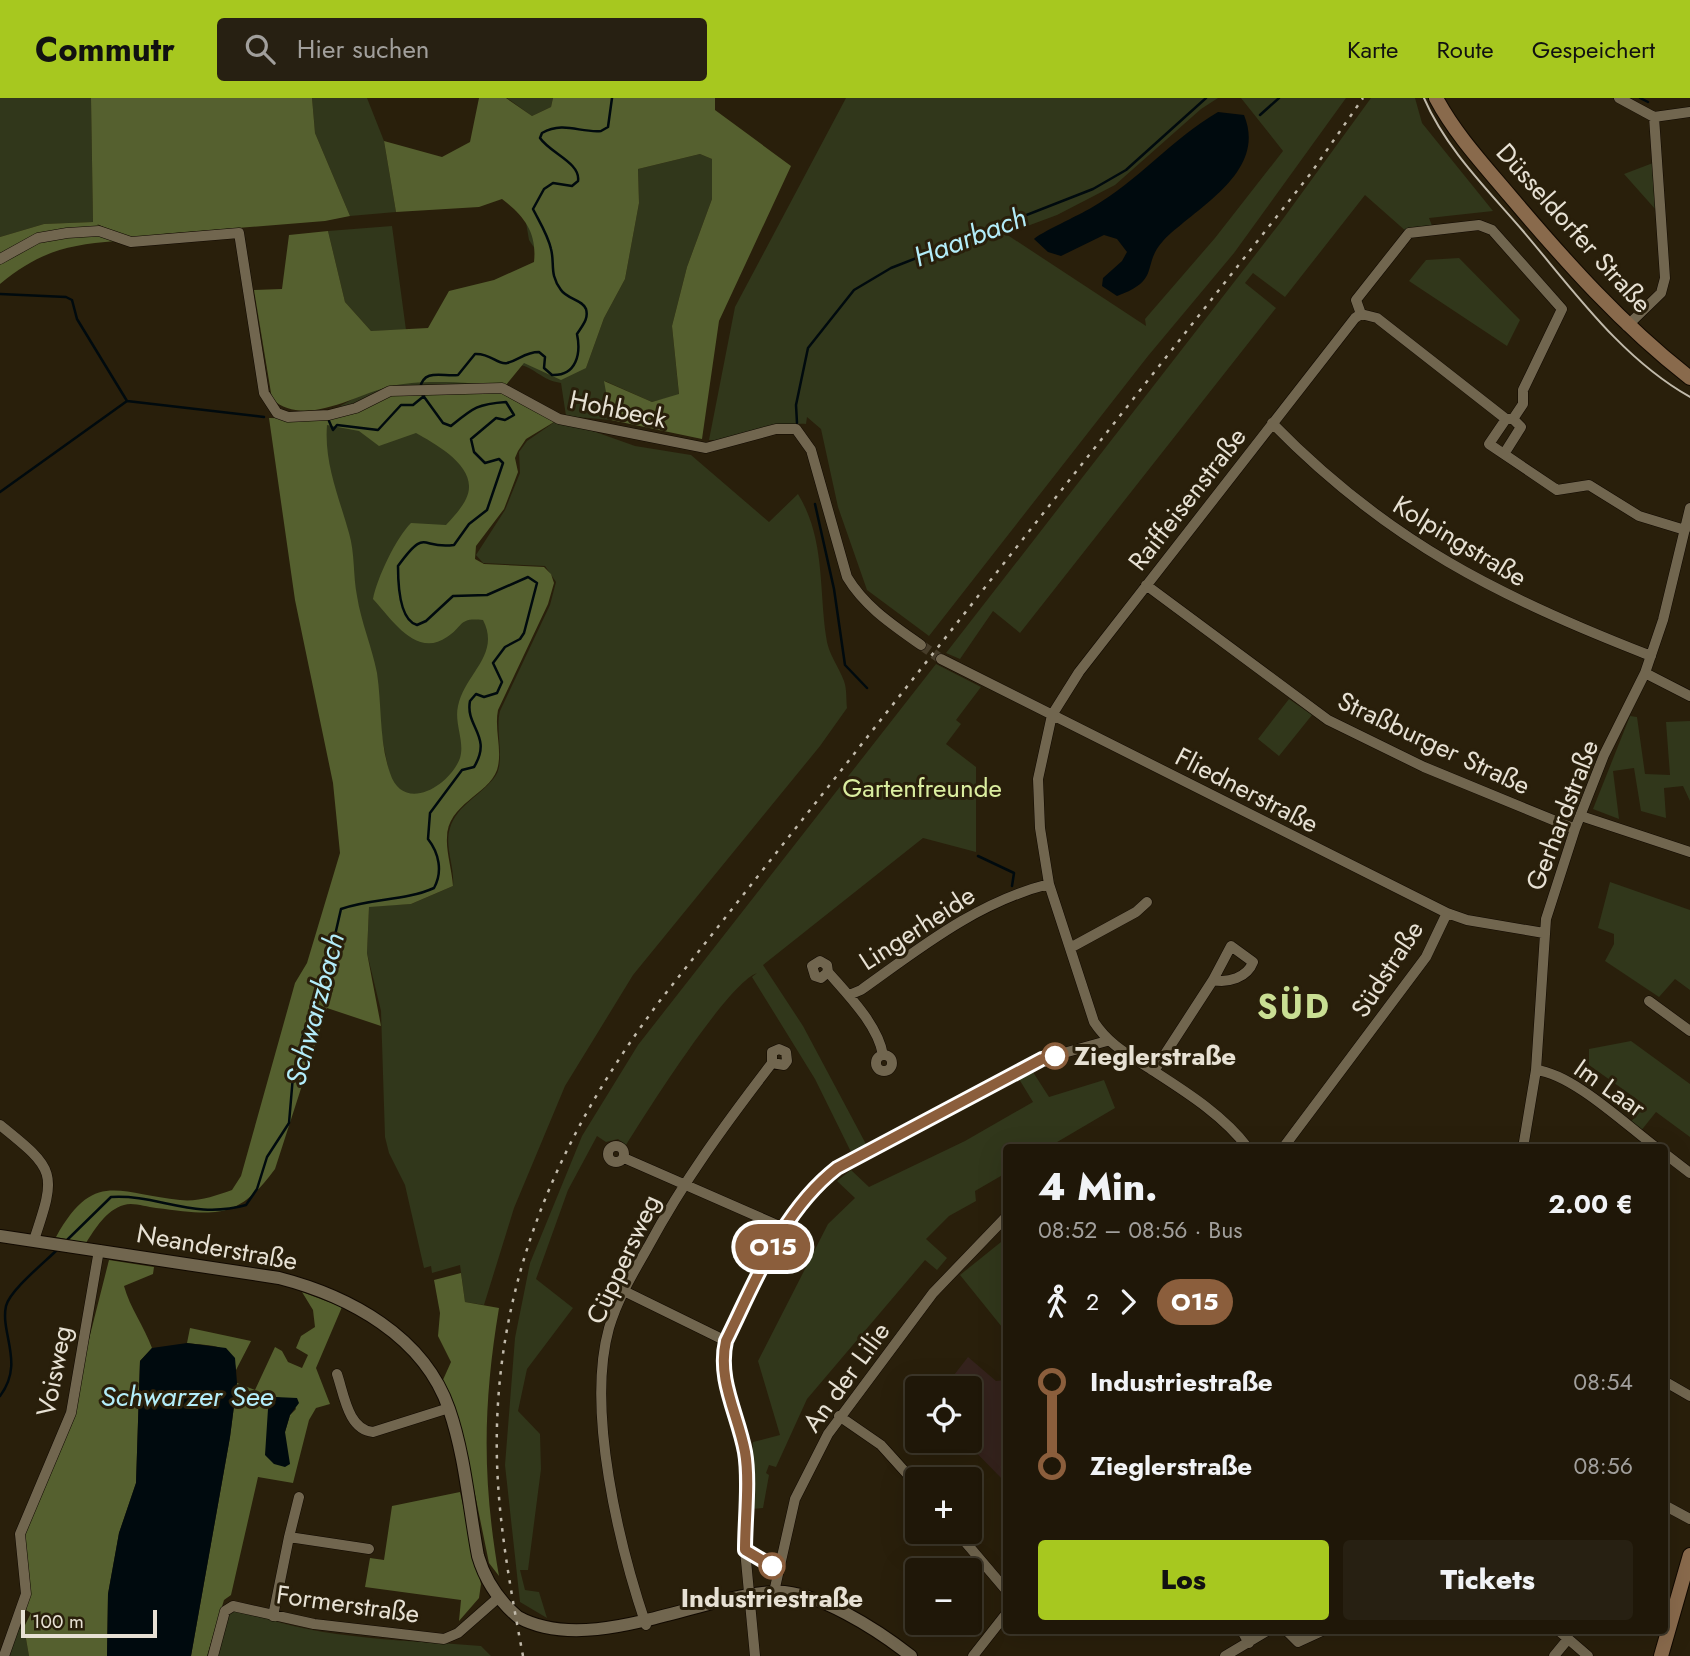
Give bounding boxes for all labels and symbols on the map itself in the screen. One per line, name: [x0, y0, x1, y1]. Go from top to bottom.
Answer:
street label: Düsseldorfer Straße: [1487, 135, 1661, 321]
water label: Haarbach: [908, 197, 1032, 277]
street label: Hohbeck: [566, 380, 671, 438]
street label: Raiffeisenstraße: [1119, 419, 1255, 579]
street label: Kolpingstraße: [1386, 486, 1534, 596]
street label: Straßburger Straße: [1331, 682, 1537, 804]
street label: Gerhardstraße: [1516, 734, 1608, 896]
street label: Fliednerstraße: [1169, 738, 1325, 842]
park label: Gartenfreunde: [842, 769, 1002, 807]
street label: Lingerheide: [852, 876, 982, 980]
street label: Südstraße: [1341, 913, 1433, 1025]
water label: Schwarzbach: [275, 928, 355, 1090]
district label: SÜD: [1257, 983, 1331, 1030]
place label: Zieglerstraße: [1074, 1037, 1236, 1075]
marker: Zieglerstraße: [1042, 1043, 1068, 1069]
street label: Im Laar: [1566, 1049, 1654, 1127]
street label: Cüppersweg: [576, 1188, 670, 1330]
street label: Neanderstraße: [133, 1214, 301, 1280]
line badge: O15: [733, 1224, 813, 1270]
street label: An der Lilie: [793, 1314, 899, 1440]
street label: Voisweg: [27, 1322, 81, 1420]
water label: Schwarzer See: [101, 1376, 273, 1417]
marker: Industriestraße: [759, 1553, 785, 1579]
street label: Formerstraße: [274, 1575, 422, 1633]
place label: Industriestraße: [681, 1579, 863, 1617]
scale bar: [21, 1607, 158, 1639]

